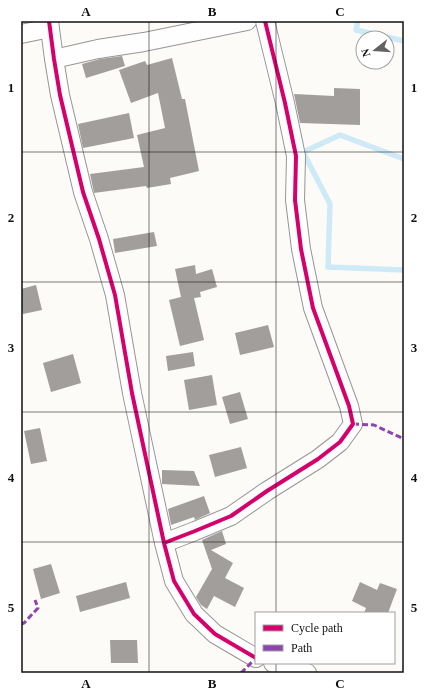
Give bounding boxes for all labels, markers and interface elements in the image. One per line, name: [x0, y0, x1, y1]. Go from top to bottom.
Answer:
text: A: [81, 4, 91, 19]
text: B: [208, 4, 217, 19]
text: C: [335, 4, 345, 19]
north arrow: [355, 30, 395, 70]
text: N: [359, 47, 372, 58]
text: 1: [8, 80, 14, 95]
text: 1: [411, 80, 417, 95]
text: 2: [8, 210, 14, 225]
text: 2: [411, 210, 417, 225]
text: 3: [8, 340, 15, 355]
text: 3: [411, 340, 418, 355]
text: 4: [8, 470, 15, 485]
text: 4: [411, 470, 418, 485]
text: 5: [8, 600, 15, 615]
text: 5: [411, 600, 418, 615]
legend: [255, 612, 395, 664]
text: Cycle path: [291, 621, 343, 635]
text: Path: [291, 641, 312, 655]
text: A: [81, 676, 91, 691]
text: B: [208, 676, 217, 691]
text: C: [335, 676, 345, 691]

